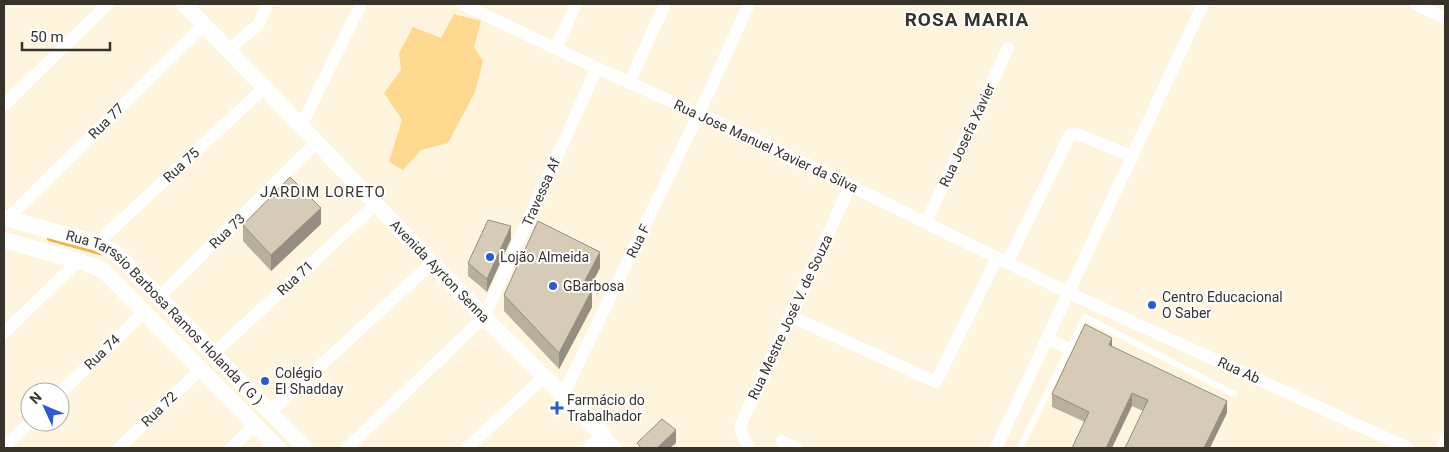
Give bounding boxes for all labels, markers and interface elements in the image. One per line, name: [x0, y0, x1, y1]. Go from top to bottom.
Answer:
district label: ROSA MARIA: [905, 8, 1029, 31]
scale bar: [22, 20, 110, 52]
text: 50 m: [30, 28, 64, 46]
street label: Rua Josefa Xavier: [936, 80, 998, 189]
street label: Rua Jose Manuel Xavier da Silva: [671, 96, 861, 196]
street label: Rua 77: [85, 100, 127, 142]
street label: Rua 75: [160, 144, 202, 186]
street label: Travessa Af: [519, 155, 563, 229]
district label: JARDIM LORETO: [260, 183, 386, 201]
street label: Rua 73: [206, 210, 248, 252]
street label: Avenida Ayrton Senna: [387, 216, 493, 326]
street label: Rua F: [623, 221, 653, 260]
street label: Rua Tarssio Barbosa Ramos Holanda ( G ): [64, 227, 266, 408]
street label: Rua Mestre José V. de Souza: [745, 232, 835, 402]
place label: Lojão Almeida: [500, 249, 589, 265]
marker: Lojão Almeida: [484, 251, 496, 263]
street label: Rua 71: [274, 257, 316, 299]
place label: GBarbosa: [563, 278, 624, 294]
marker: GBarbosa: [547, 280, 559, 292]
place label: Centro Educacional O Saber: [1162, 289, 1283, 321]
marker: Centro Educacional O Saber: [1146, 299, 1158, 311]
street label: Rua 74: [81, 331, 123, 373]
street label: Rua Ab: [1215, 354, 1263, 386]
place label: Colégio El Shadday: [275, 365, 344, 397]
marker: Colégio El Shadday: [259, 375, 271, 387]
north arrow: [20, 382, 70, 432]
street label: Rua 72: [138, 388, 180, 430]
text: N: [26, 389, 45, 407]
place label: Farmácio do Trabalhador: [567, 392, 645, 424]
marker: Farmácio do Trabalhador: [551, 402, 563, 414]

